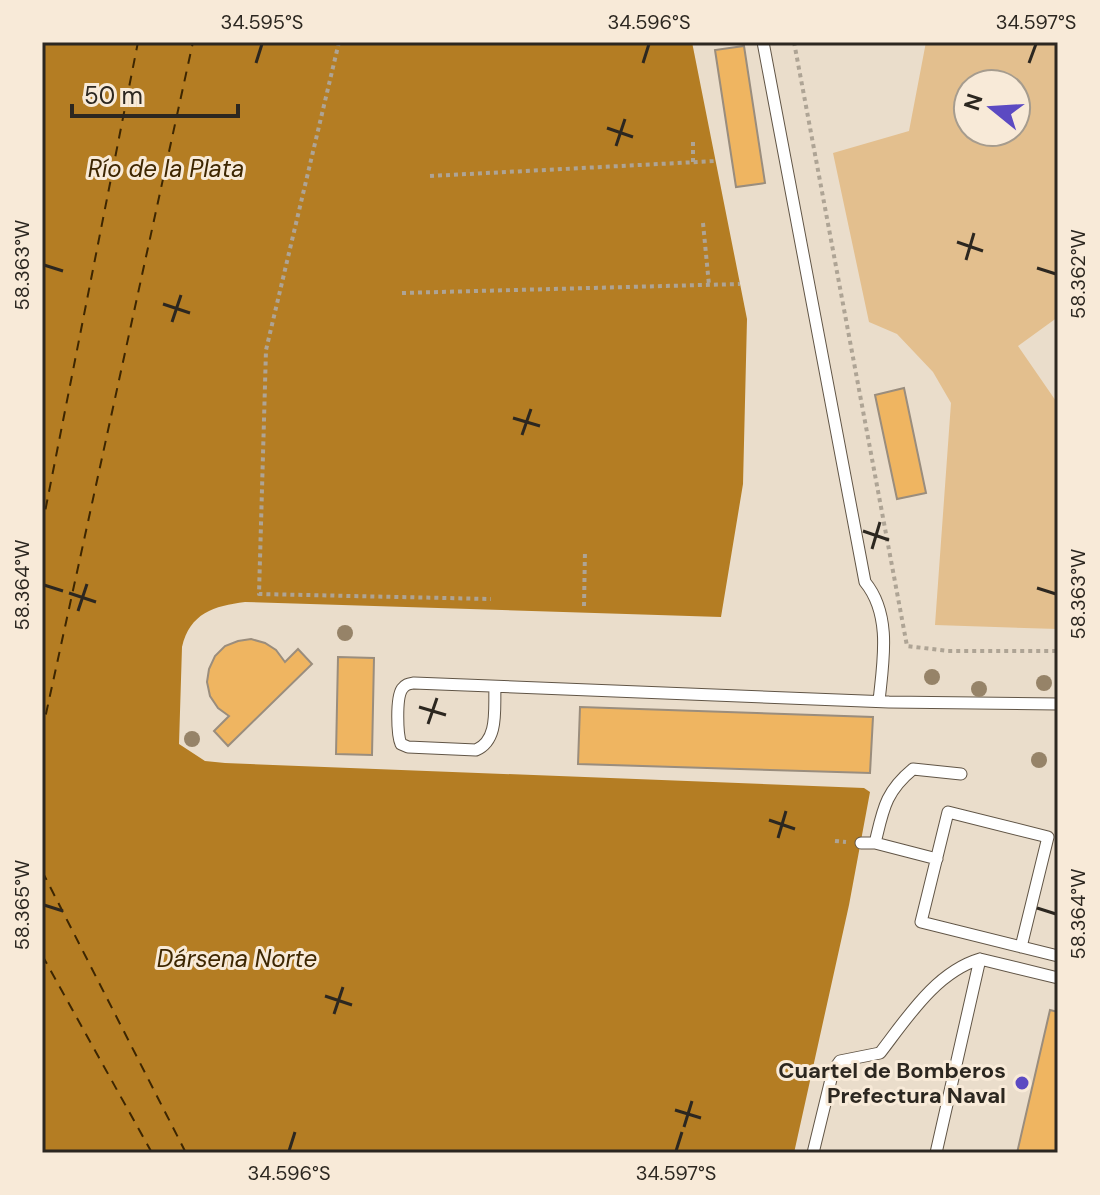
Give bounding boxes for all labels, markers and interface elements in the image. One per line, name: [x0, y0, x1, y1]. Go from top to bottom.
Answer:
text: 34.595°S: [221, 9, 303, 35]
text: 34.596°S: [607, 9, 691, 35]
text: 34.597°S: [996, 9, 1076, 35]
scale bar: [72, 68, 238, 118]
north arrow: [952, 68, 1032, 148]
text: 50 m: [84, 80, 143, 111]
text: N: [957, 90, 990, 114]
water label: Río de la Plata: [88, 153, 244, 184]
text: 58.363°W: [9, 220, 35, 310]
text: 58.362°W: [1065, 229, 1091, 319]
text: 58.364°W: [9, 539, 35, 631]
text: 58.363°W: [1065, 549, 1091, 639]
text: 58.365°W: [9, 860, 35, 950]
text: 58.364°W: [1065, 868, 1091, 960]
water label: Dársena Norte: [157, 943, 317, 974]
place label: Cuartel de Bomberos Prefectura Naval: [778, 1056, 1006, 1110]
marker: Cuartel de Bomberos Prefectura Naval: [1013, 1074, 1031, 1092]
text: 34.596°S: [247, 1160, 331, 1186]
text: 34.597°S: [636, 1160, 716, 1186]

